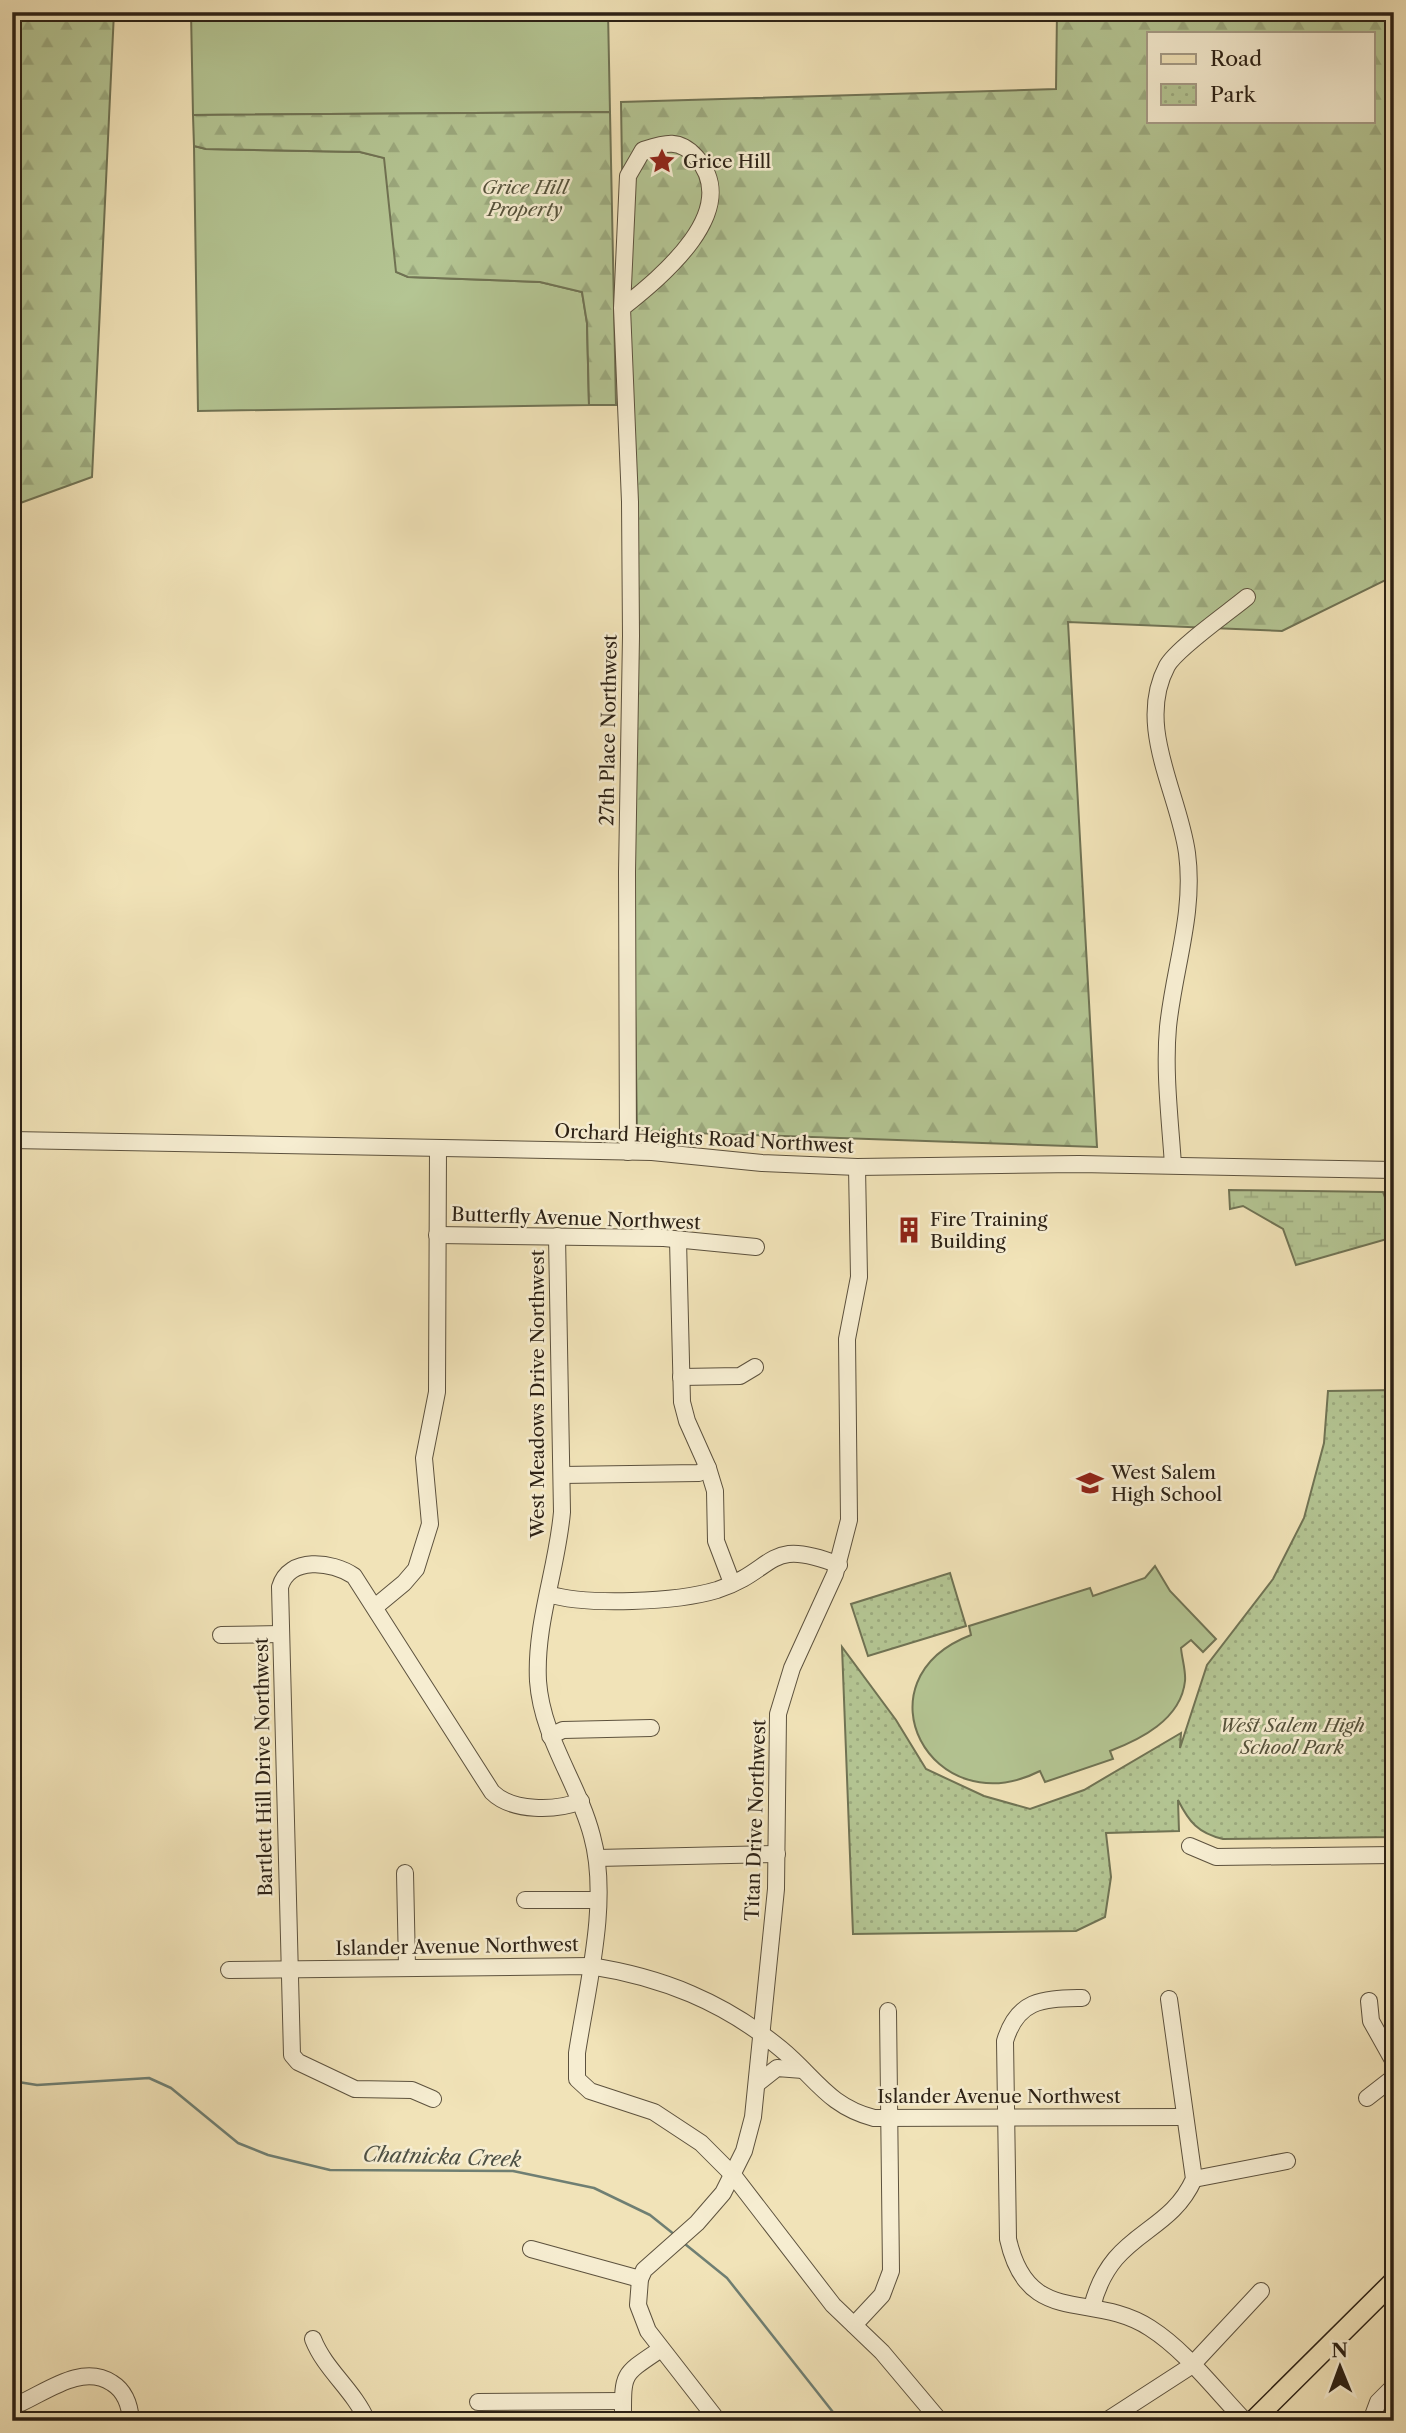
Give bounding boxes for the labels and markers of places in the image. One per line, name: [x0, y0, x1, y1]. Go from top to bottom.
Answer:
place icon: Grice Hill: [647, 146, 677, 176]
place label: Grice Hill: [683, 150, 771, 173]
place label: Fire Training Building: [930, 1208, 1048, 1253]
building icon: Fire Training Building: [894, 1215, 924, 1245]
place label: West Salem High School: [1110, 1461, 1223, 1506]
school or university icon: West Salem High School: [1075, 1468, 1105, 1498]

